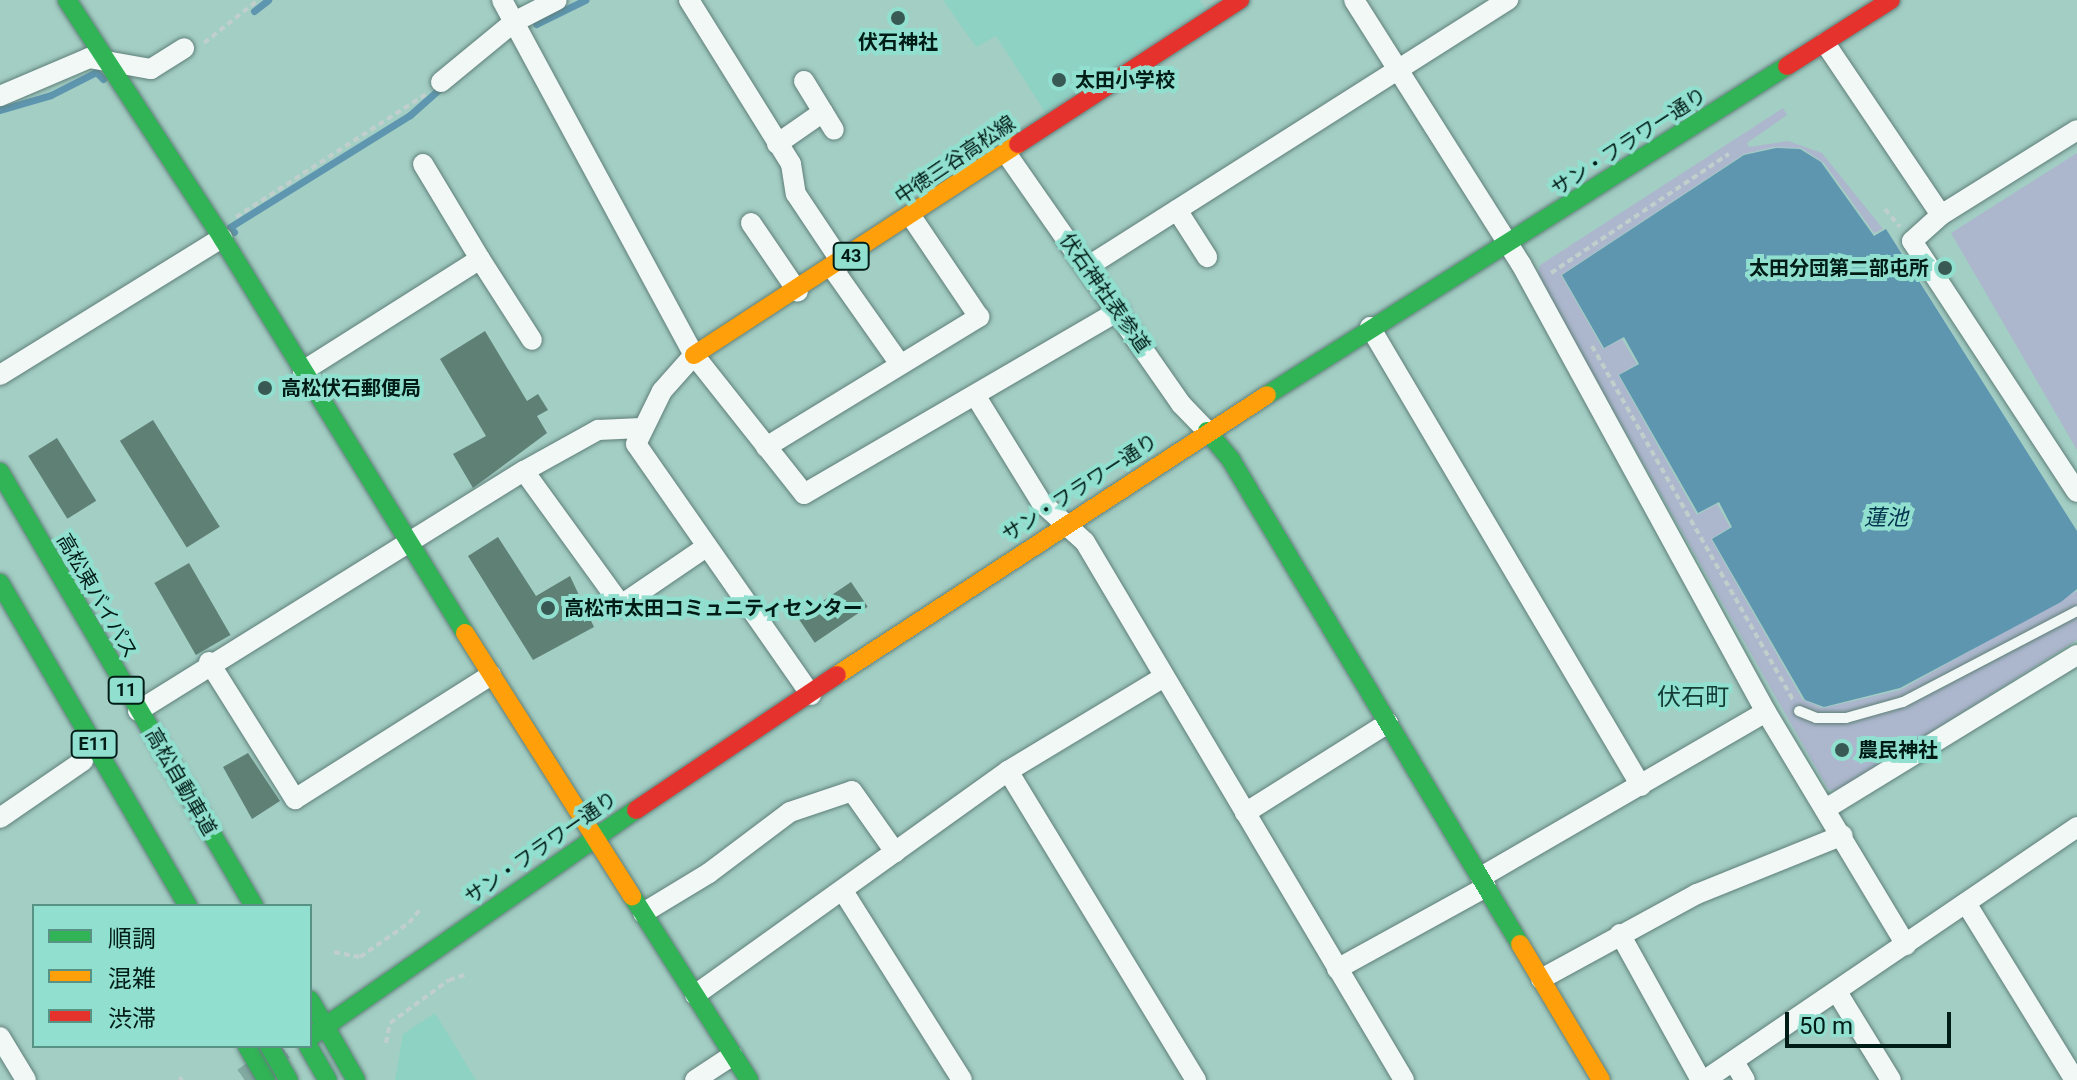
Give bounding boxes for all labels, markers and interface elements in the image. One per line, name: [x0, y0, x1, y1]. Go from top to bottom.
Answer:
marker: 伏石神社: [889, 9, 907, 27]
place label: 伏石神社: [858, 30, 938, 54]
place label: 太田小学校: [1075, 68, 1175, 92]
marker: 太田小学校: [1050, 71, 1068, 89]
street label: サン・フラワー通り: [1547, 83, 1711, 201]
street label: 中徳三谷高松線: [890, 111, 1020, 209]
street label: 伏石神社表参道: [1055, 229, 1155, 357]
road number: 43: [831, 242, 871, 270]
place label: 太田分団第二部屯所: [1749, 256, 1929, 280]
marker: 太田分団第二部屯所: [1936, 259, 1954, 277]
place label: 高松伏石郵便局: [281, 376, 421, 400]
marker: 高松伏石郵便局: [256, 379, 274, 397]
street label: サン・フラワー通り: [998, 429, 1162, 547]
water label: 蓮池: [1864, 505, 1908, 531]
street label: 高松東バイパス: [52, 529, 142, 663]
place label: 高松市太田コミュニティセンター: [564, 596, 864, 620]
marker: 高松市太田コミュニティセンター: [539, 599, 557, 617]
road number: 11: [106, 676, 146, 704]
district label: 伏石町: [1657, 684, 1729, 712]
street label: 高松自動車道: [141, 724, 221, 840]
road number: E11: [70, 730, 118, 758]
place label: 農民神社: [1858, 738, 1938, 762]
marker: 農民神社: [1833, 741, 1851, 759]
street label: サン・フラワー通り: [460, 787, 622, 909]
legend: [32, 904, 312, 1048]
text: 順調: [108, 925, 156, 953]
text: 混雑: [108, 965, 156, 993]
scale bar: [1789, 996, 1955, 1046]
text: 渋滞: [108, 1005, 156, 1033]
text: 50 m: [1799, 1012, 1853, 1040]

